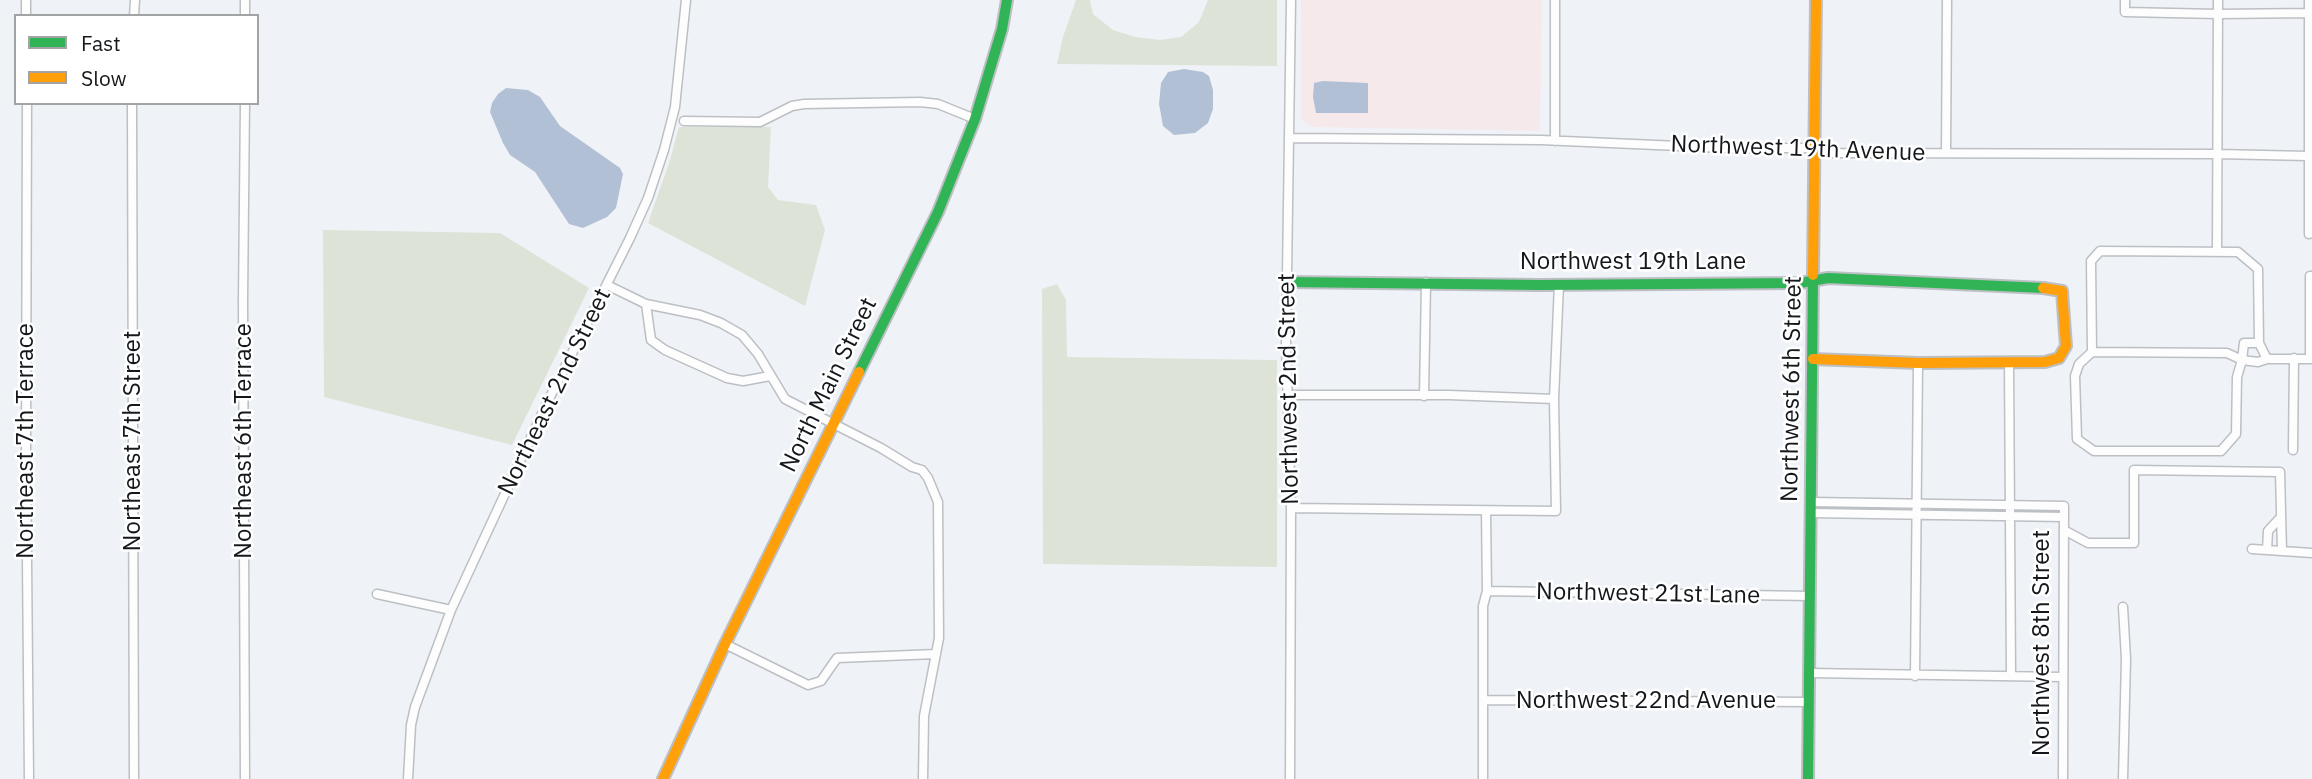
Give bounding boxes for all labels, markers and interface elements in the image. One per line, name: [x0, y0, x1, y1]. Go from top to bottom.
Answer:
legend: [14, 14, 259, 105]
text: Fast: [81, 29, 121, 57]
text: Slow: [81, 64, 127, 92]
street label: Northwest 19th Avenue: [1670, 130, 1926, 168]
street label: Northwest 19th Lane: [1520, 248, 1746, 276]
street label: Northwest 2nd Street: [1273, 273, 1305, 505]
street label: Northwest 6th Street: [1776, 276, 1808, 502]
street label: Northeast 2nd Street: [492, 284, 618, 500]
street label: North Main Street: [774, 293, 884, 477]
street label: Northeast 7th Terrace: [12, 323, 40, 559]
street label: Northeast 6th Terrace: [230, 323, 258, 559]
street label: Northeast 7th Street: [119, 331, 147, 551]
street label: Northwest 8th Street: [2028, 530, 2056, 756]
street label: Northwest 21st Lane: [1536, 578, 1760, 610]
street label: Northwest 22nd Avenue: [1516, 687, 1776, 715]

